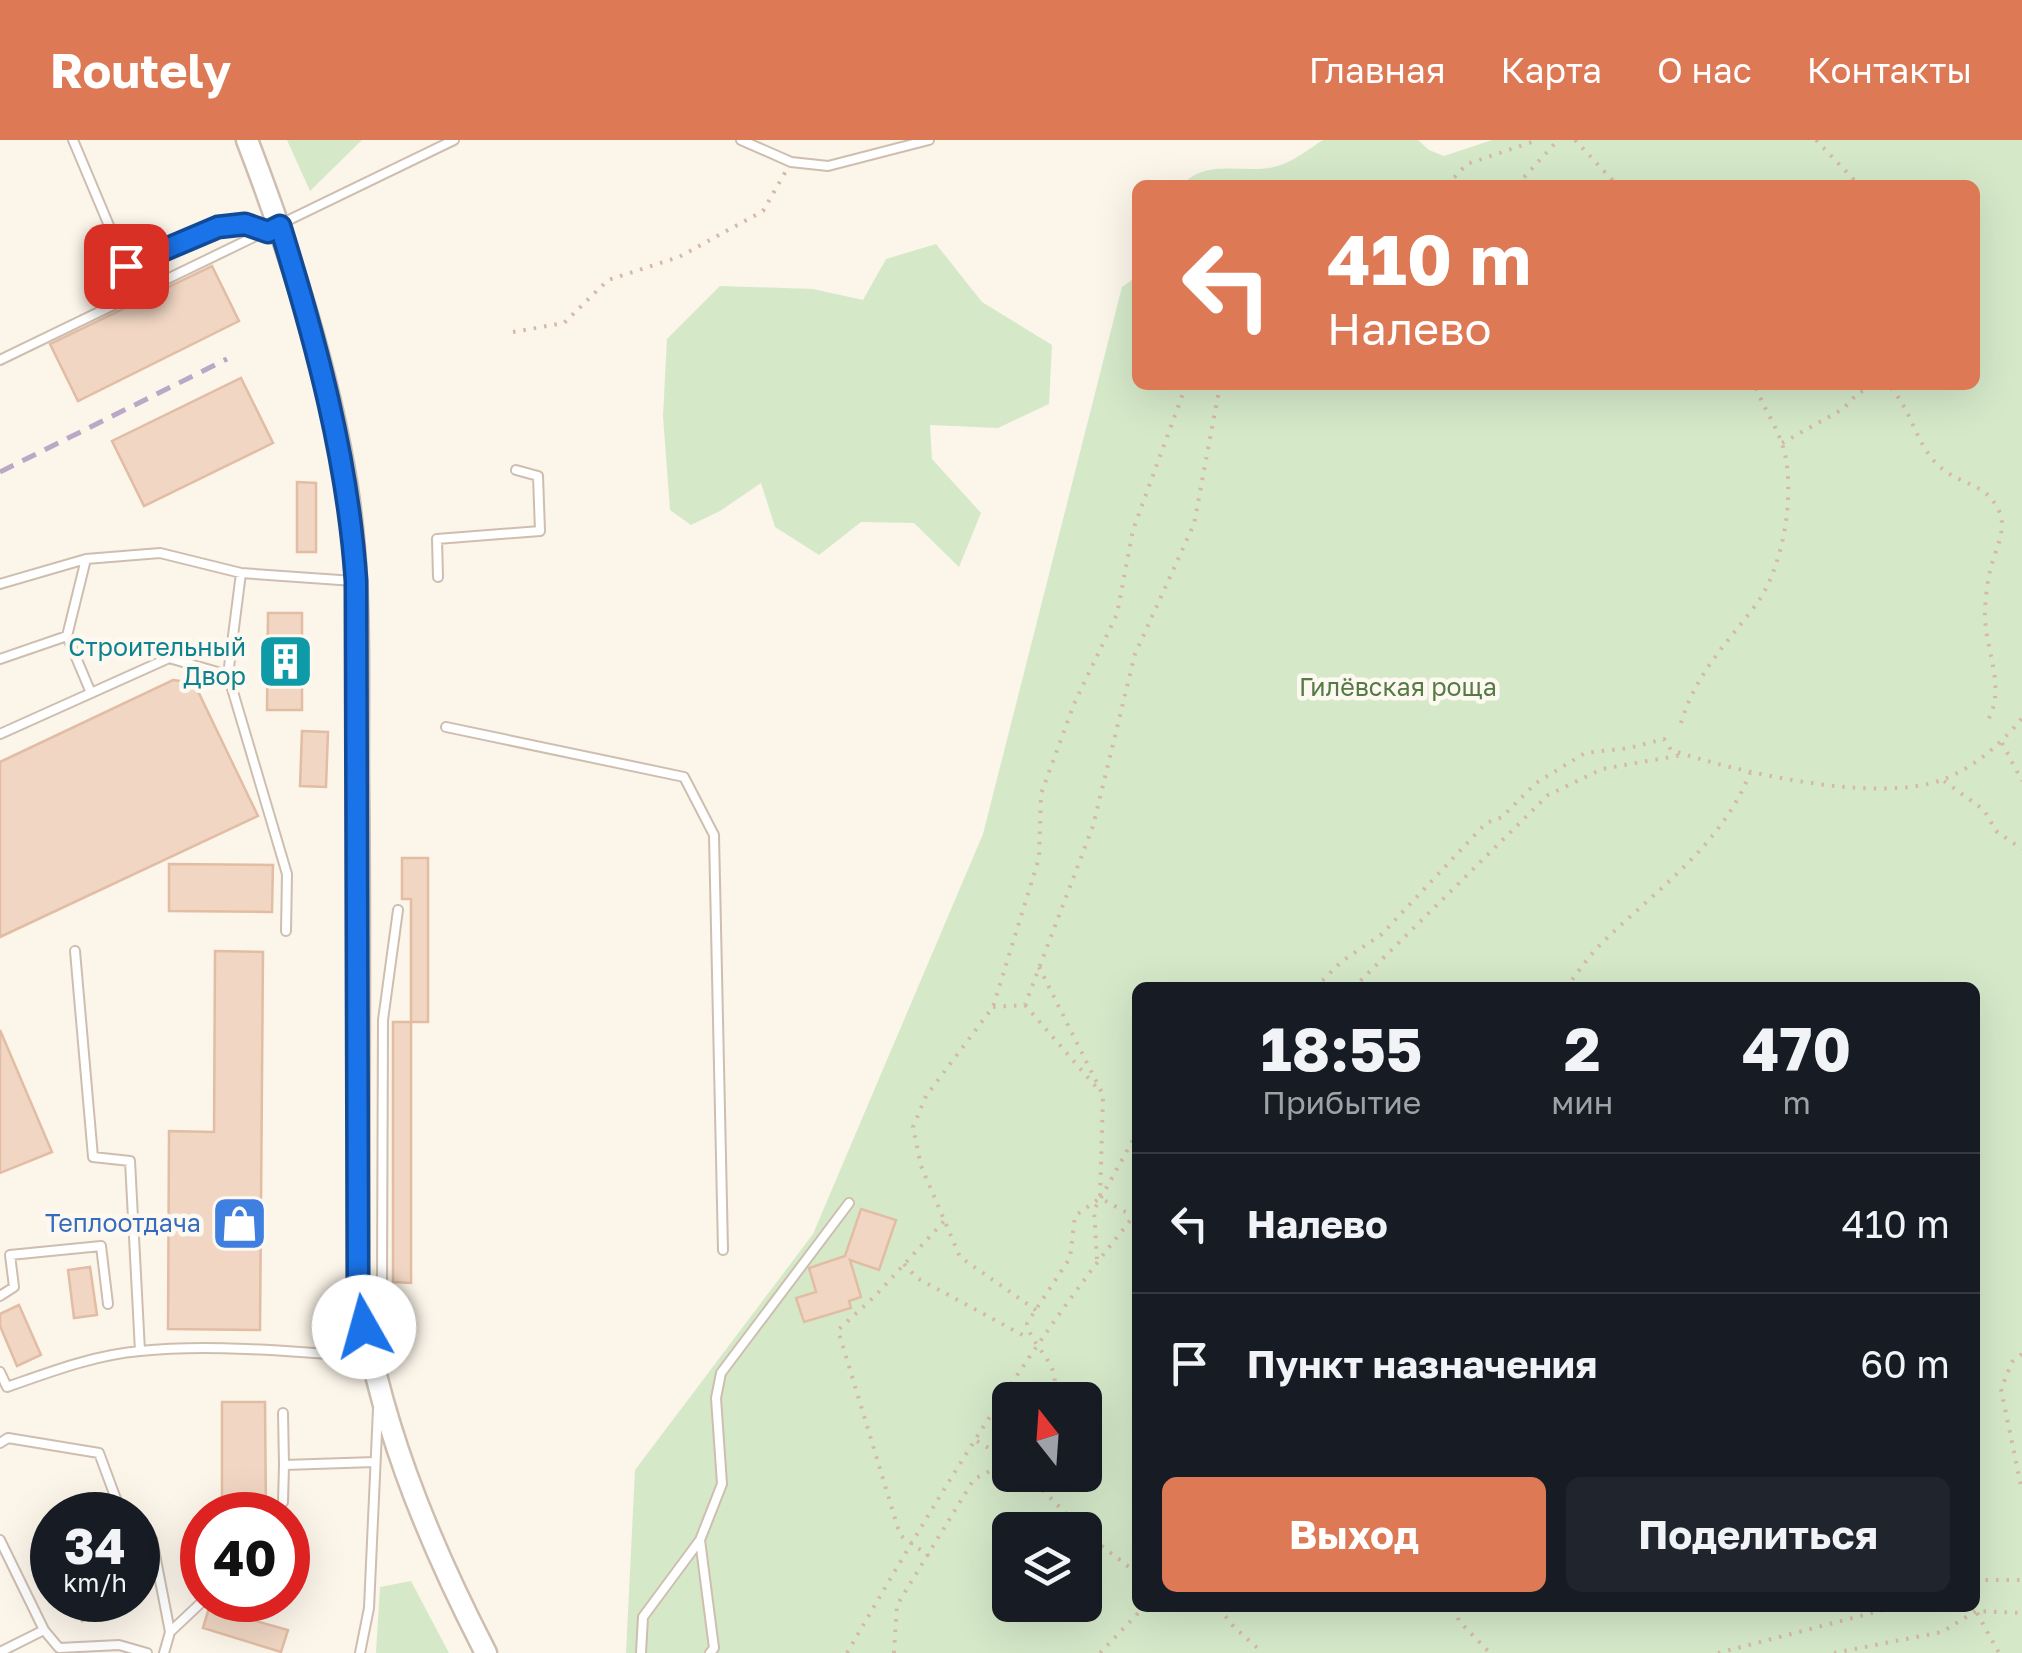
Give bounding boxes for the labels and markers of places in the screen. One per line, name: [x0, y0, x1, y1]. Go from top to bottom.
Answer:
pin: [84, 224, 169, 309]
place label: Строительный Двор: [68, 631, 246, 691]
building icon: Строительный Двор: [255, 631, 315, 691]
shop icon: Теплоотдача: [210, 1193, 270, 1253]
place label: Теплоотдача: [45, 1207, 201, 1238]

